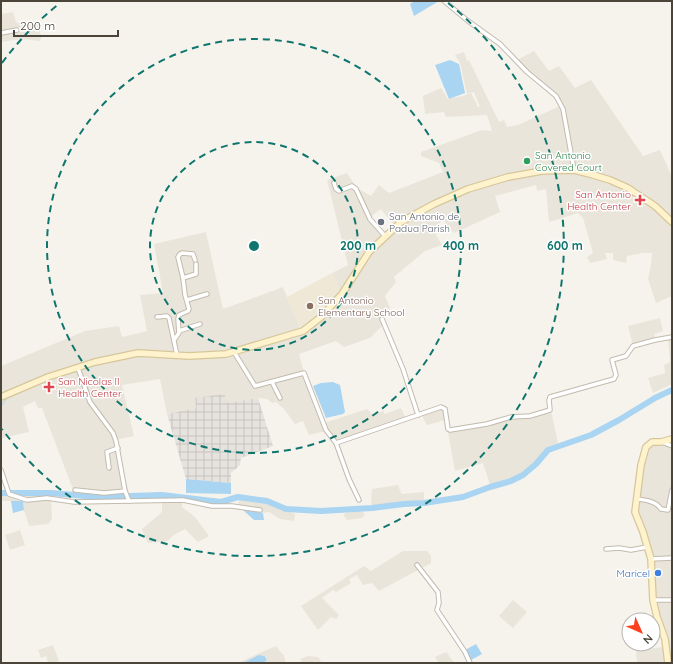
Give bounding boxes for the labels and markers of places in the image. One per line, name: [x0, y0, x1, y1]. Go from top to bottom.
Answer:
place label: San Antonio Covered Court: [535, 149, 603, 174]
marker: San Antonio Covered Court: [522, 156, 532, 166]
place label: San Antonio Health Center: [567, 188, 631, 213]
marker: San Antonio Health Center: [634, 194, 646, 206]
place label: San Antonio de Padua Parish: [389, 210, 460, 235]
marker: San Antonio de Padua Parish: [376, 217, 386, 227]
centre of rings: [247, 239, 261, 253]
place label: San Antonio Elementary School: [318, 294, 405, 319]
marker: San Antonio Elementary School: [305, 301, 315, 311]
place label: San Nicolas II Health Center: [58, 375, 122, 400]
marker: San Nicolas II Health Center: [43, 381, 55, 393]
place label: Maricel: [617, 567, 650, 580]
marker: Maricel: [653, 568, 663, 578]

